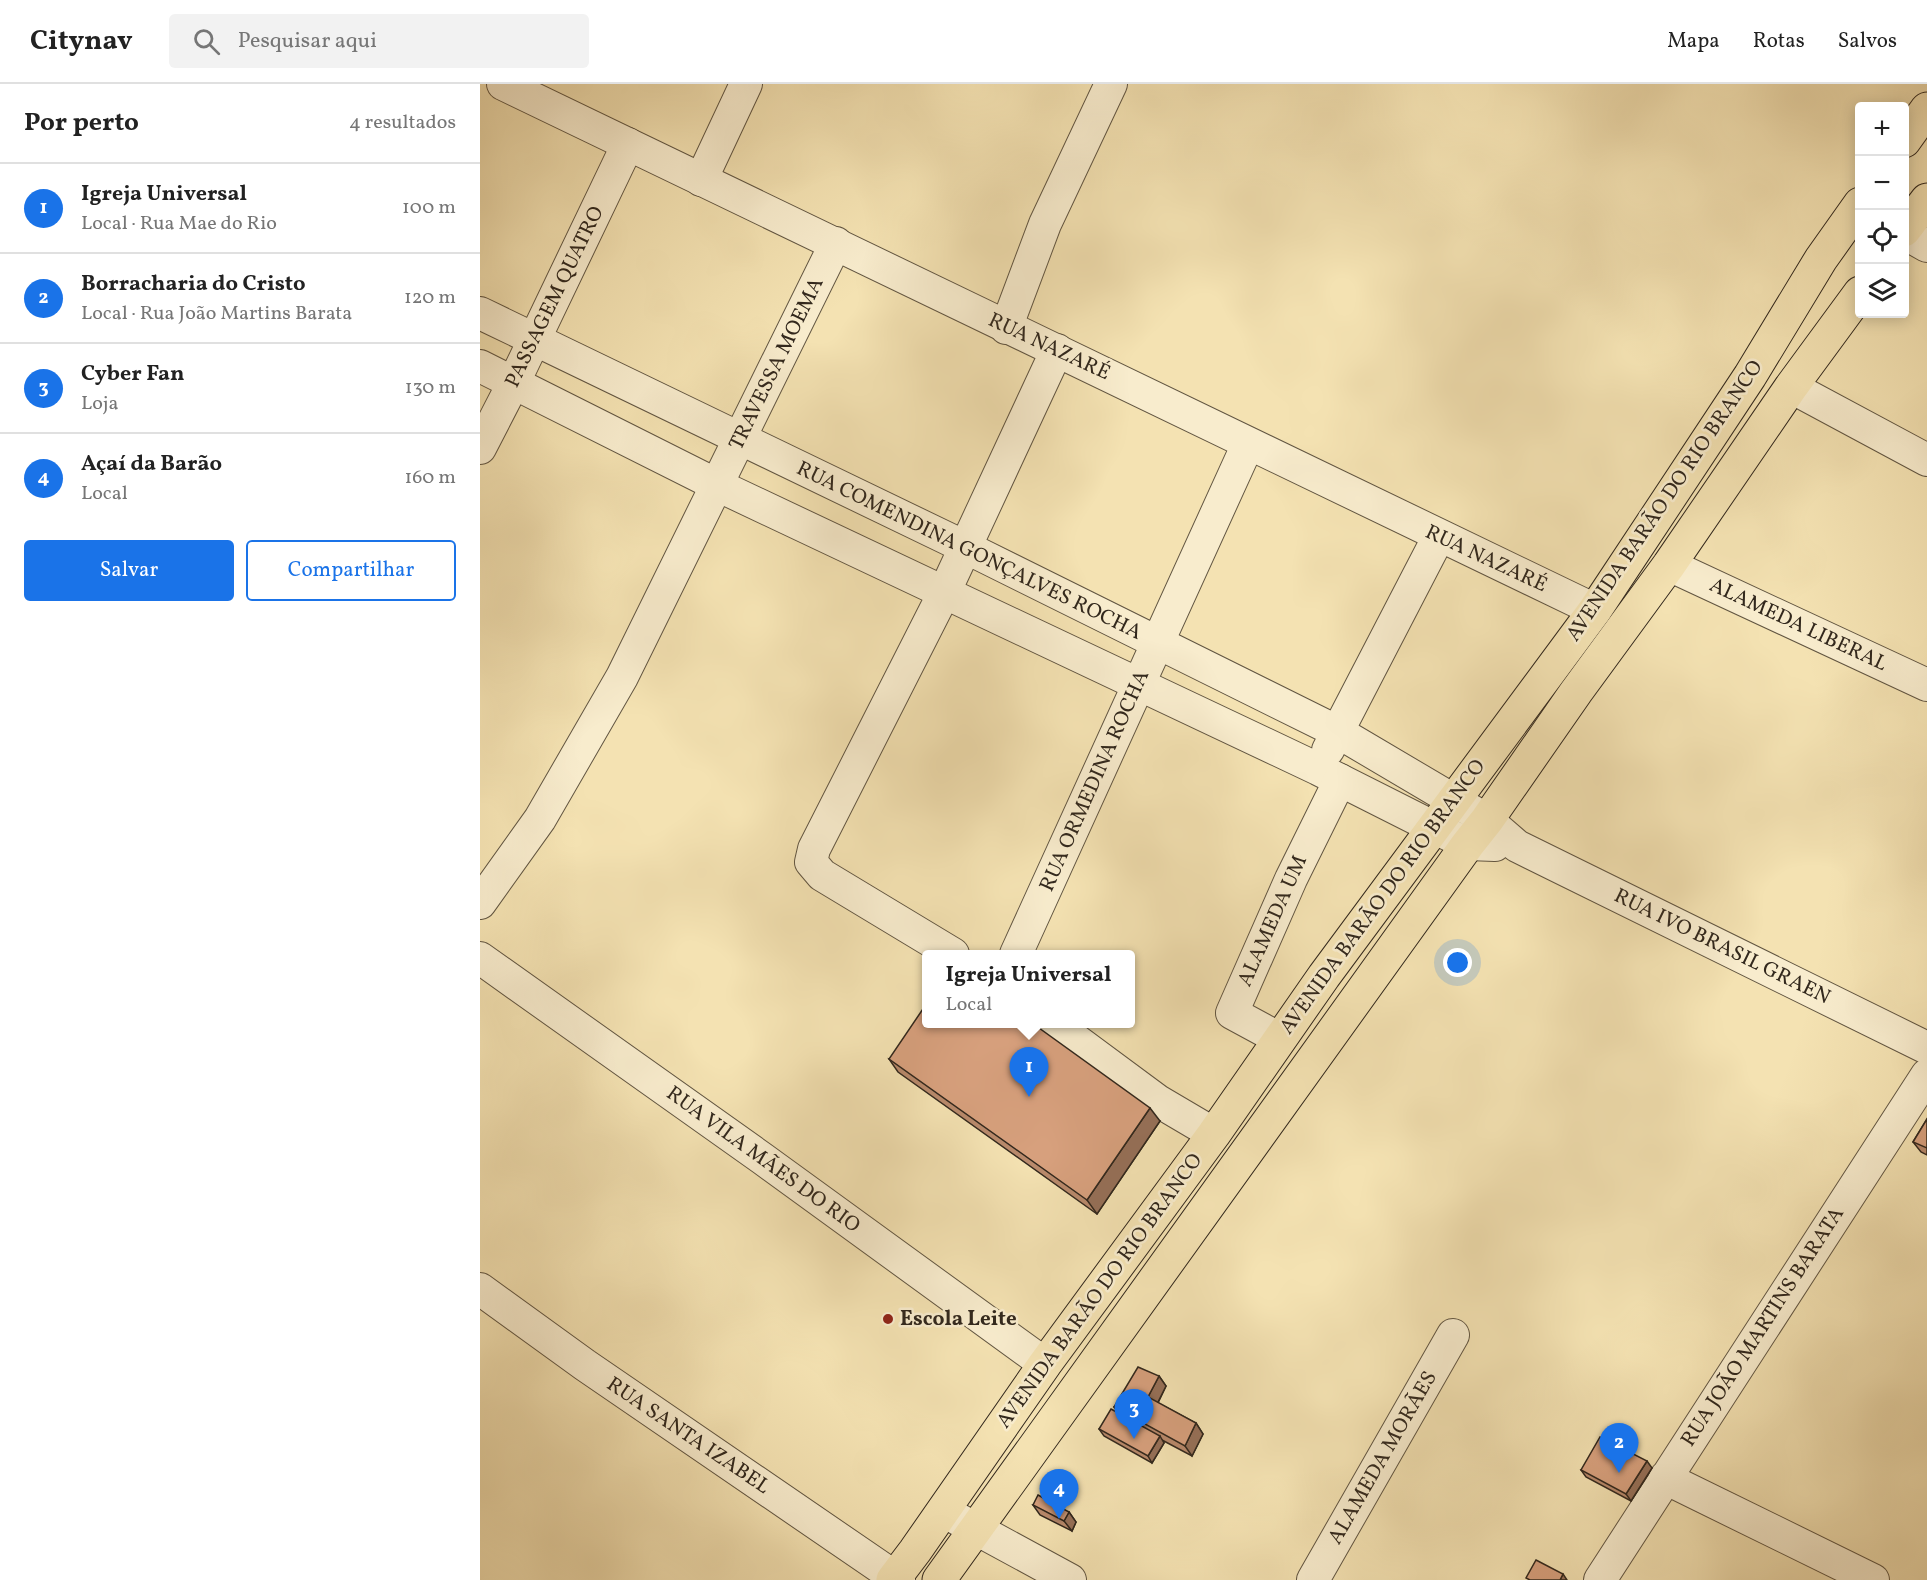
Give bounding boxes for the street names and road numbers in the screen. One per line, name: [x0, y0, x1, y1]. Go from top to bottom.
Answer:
street label: PASSAGEM QUATRO: [498, 201, 612, 393]
street label: TRAVESSA MOEMA: [723, 273, 832, 455]
street label: RUA NAZARÉ: [983, 306, 1115, 388]
street label: AVENIDA BARÃO DO RIO BRANCO: [1560, 355, 1770, 647]
street label: RUA COMENDINA GONÇALVES ROCHA: [791, 454, 1147, 648]
street label: RUA NAZARÉ: [1420, 518, 1552, 600]
street label: ALAMEDA LIBERAL: [1704, 571, 1892, 679]
street label: RUA ORMEDINA ROCHA: [1033, 666, 1157, 896]
street label: AVENIDA BARÃO DO RIO BRANCO: [1273, 753, 1493, 1041]
street label: ALAMEDA UM: [1231, 851, 1315, 991]
street label: RUA IVO BRASIL GRAEN: [1609, 882, 1835, 1012]
street label: RUA VILA MÃES DO RIO: [660, 1080, 866, 1240]
street label: AVENIDA BARÃO DO RIO BRANCO: [990, 1147, 1210, 1435]
street label: RUA JOÃO MARTINS BARATA: [1674, 1201, 1852, 1453]
street label: ALAMEDA MORÃES: [1322, 1366, 1444, 1550]
street label: RUA SANTA IZABEL: [601, 1370, 776, 1502]

